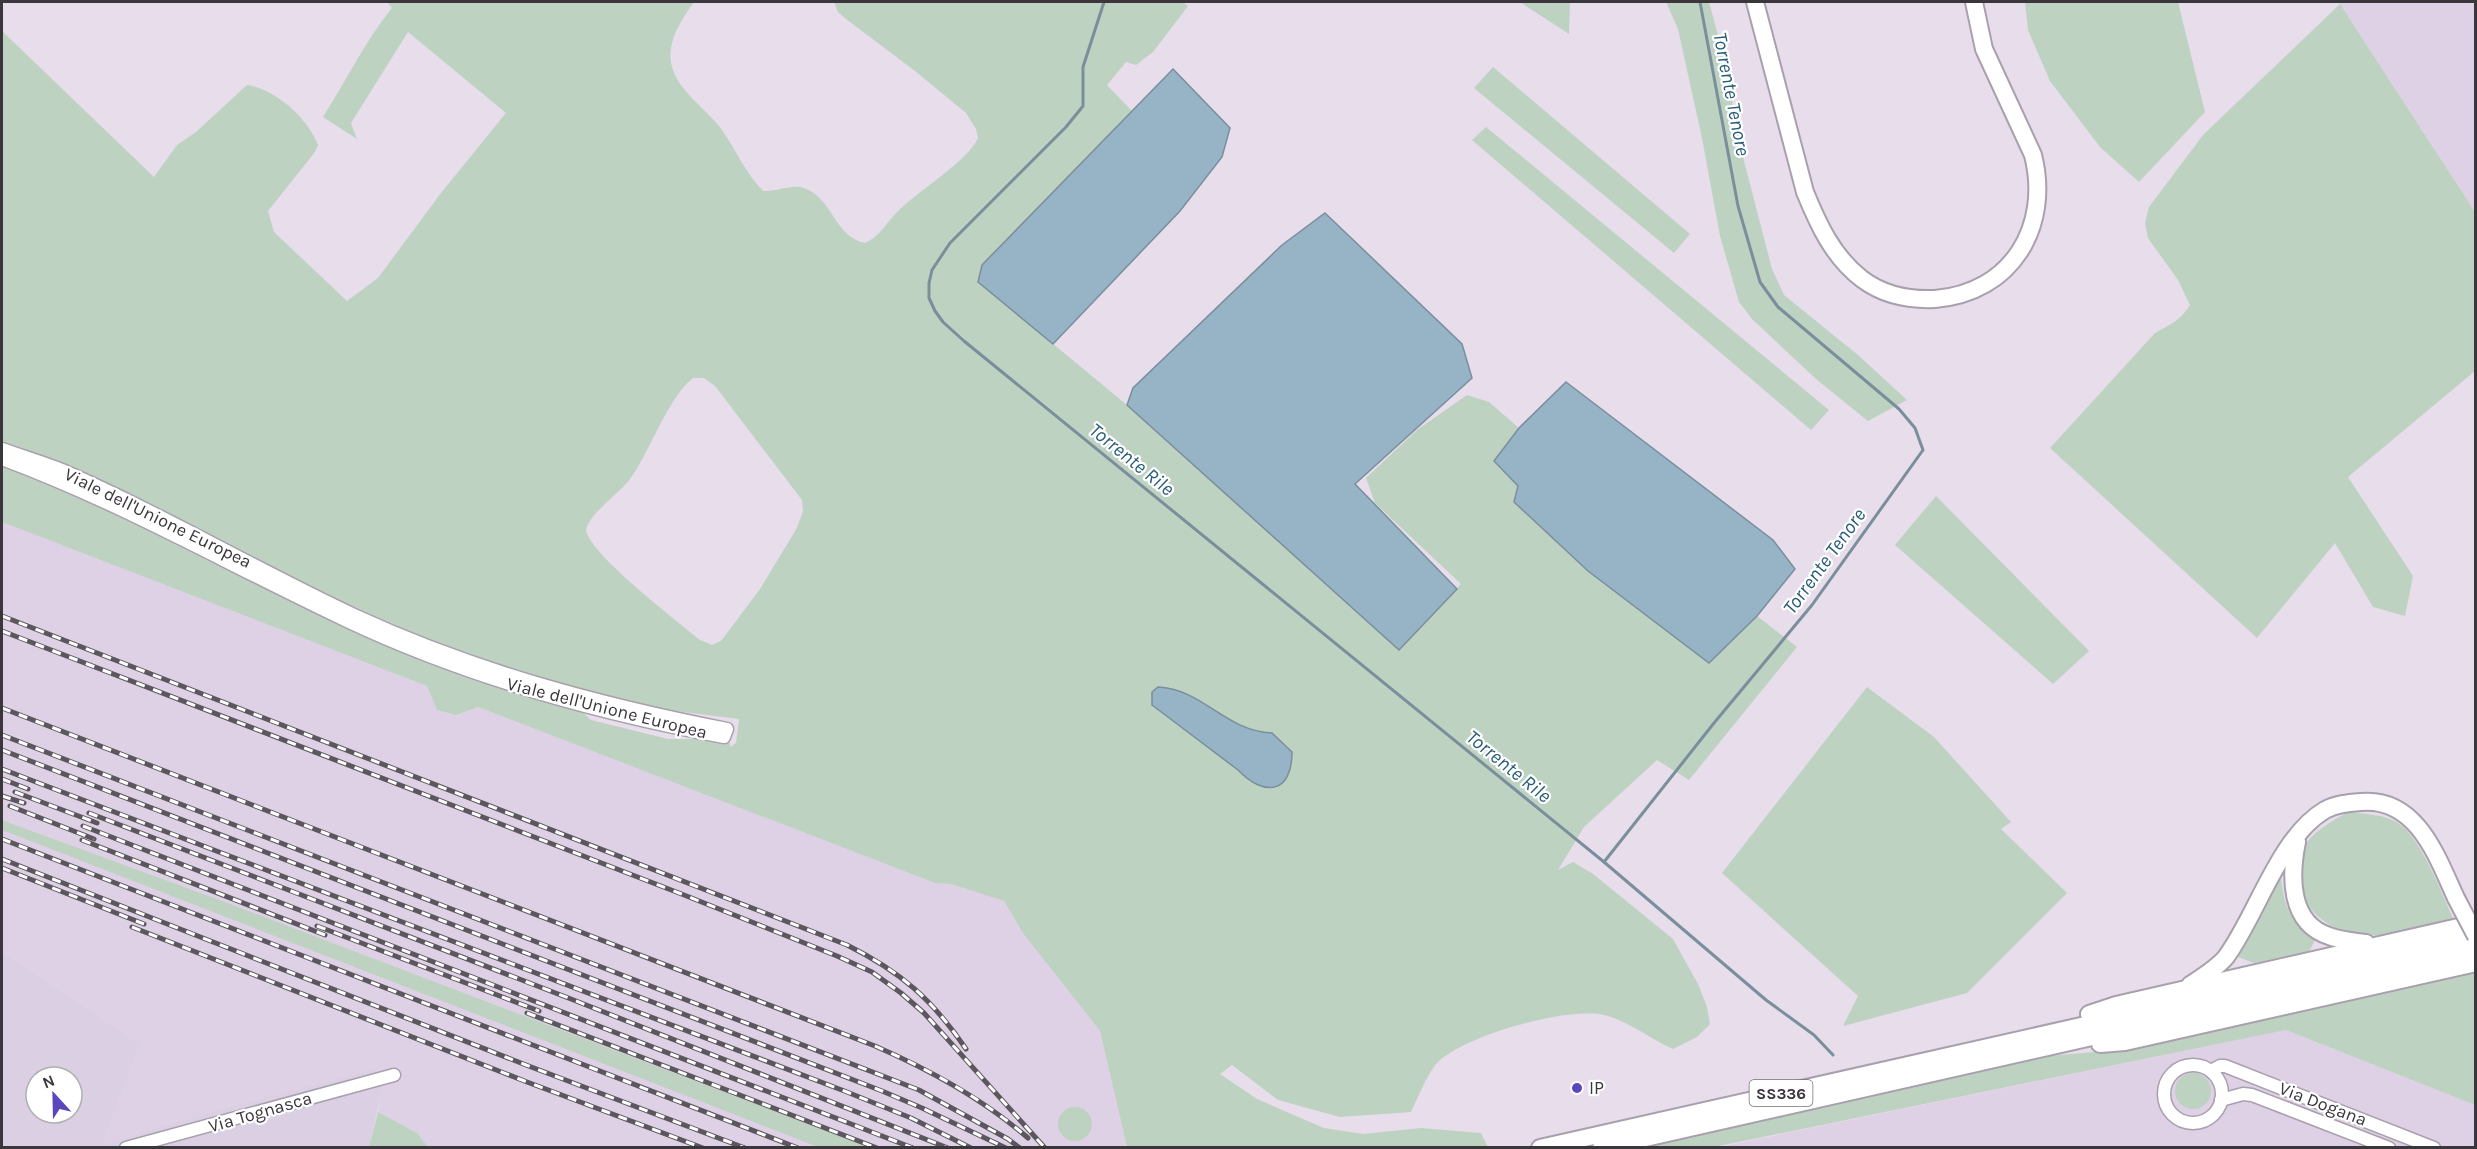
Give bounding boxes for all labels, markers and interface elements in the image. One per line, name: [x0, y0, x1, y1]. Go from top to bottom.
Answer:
water label: Torrente Tenore: [1708, 30, 1755, 158]
water label: Torrente Rile: [1085, 418, 1179, 501]
street label: Viale dell'Unione Europea: [61, 463, 255, 573]
water label: Torrente Tenore: [1778, 504, 1871, 619]
street label: Viale dell'Unione Europea: [505, 672, 709, 744]
water label: Torrente Rile: [1462, 725, 1556, 808]
north arrow: [24, 1065, 84, 1125]
text: N: [40, 1071, 57, 1093]
place label: IP: [1589, 1077, 1604, 1099]
street label: Via Dogana: [2276, 1077, 2370, 1131]
road number: SS336: [1750, 1080, 1812, 1106]
marker: IP: [1570, 1081, 1584, 1095]
street label: Via Tognasca: [206, 1087, 314, 1137]

